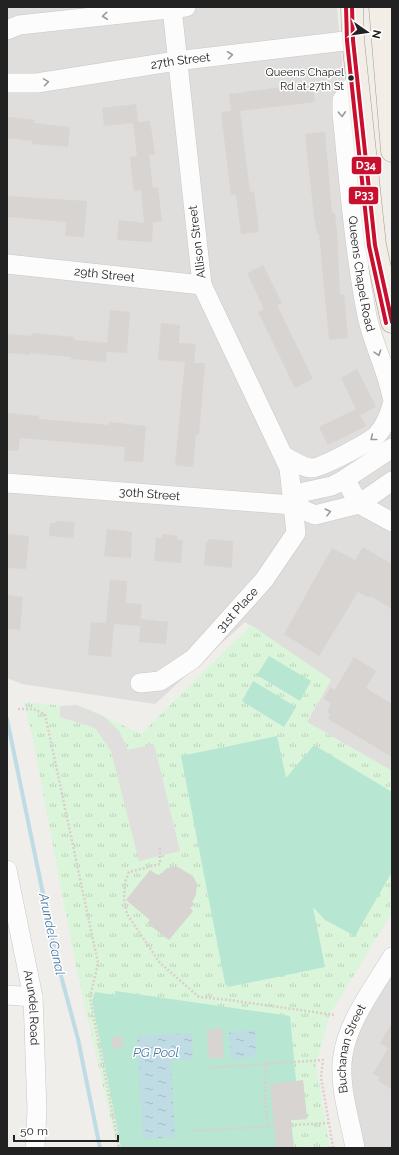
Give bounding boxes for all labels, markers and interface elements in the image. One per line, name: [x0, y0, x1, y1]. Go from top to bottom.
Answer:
one-way arrow: [102, 11, 108, 20]
north arrow: [347, 12, 387, 52]
text: N: [369, 29, 384, 40]
street label: 27th Street: [149, 50, 211, 72]
one-way arrow: [227, 51, 233, 60]
place label: Queens Chapel Rd at 27th St: [266, 66, 344, 93]
marker: Queens Chapel Rd at 27th St: [346, 73, 356, 83]
one-way arrow: [43, 78, 49, 87]
one-way arrow: [338, 111, 346, 117]
line badge: D34: [351, 156, 382, 175]
text: D34: [356, 159, 376, 172]
line badge: P33: [348, 186, 379, 205]
text: P33: [354, 189, 374, 202]
street label: Allison Street: [186, 205, 208, 279]
street label: Queens Chapel Road: [345, 215, 378, 333]
street label: 29th Street: [73, 264, 135, 285]
one-way arrow: [373, 349, 382, 356]
one-way arrow: [370, 434, 377, 441]
street label: 30th Street: [119, 485, 181, 503]
one-way arrow: [324, 508, 331, 517]
street label: 31st Place: [214, 584, 261, 635]
water label: Arundel Canal: [36, 891, 68, 977]
street label: Arundel Road: [21, 969, 42, 1045]
street label: Buchanan Street: [335, 1002, 369, 1094]
water label: PG Pool: [133, 1045, 180, 1060]
scale bar: [14, 1117, 118, 1143]
text: 50 m: [20, 1124, 48, 1138]

